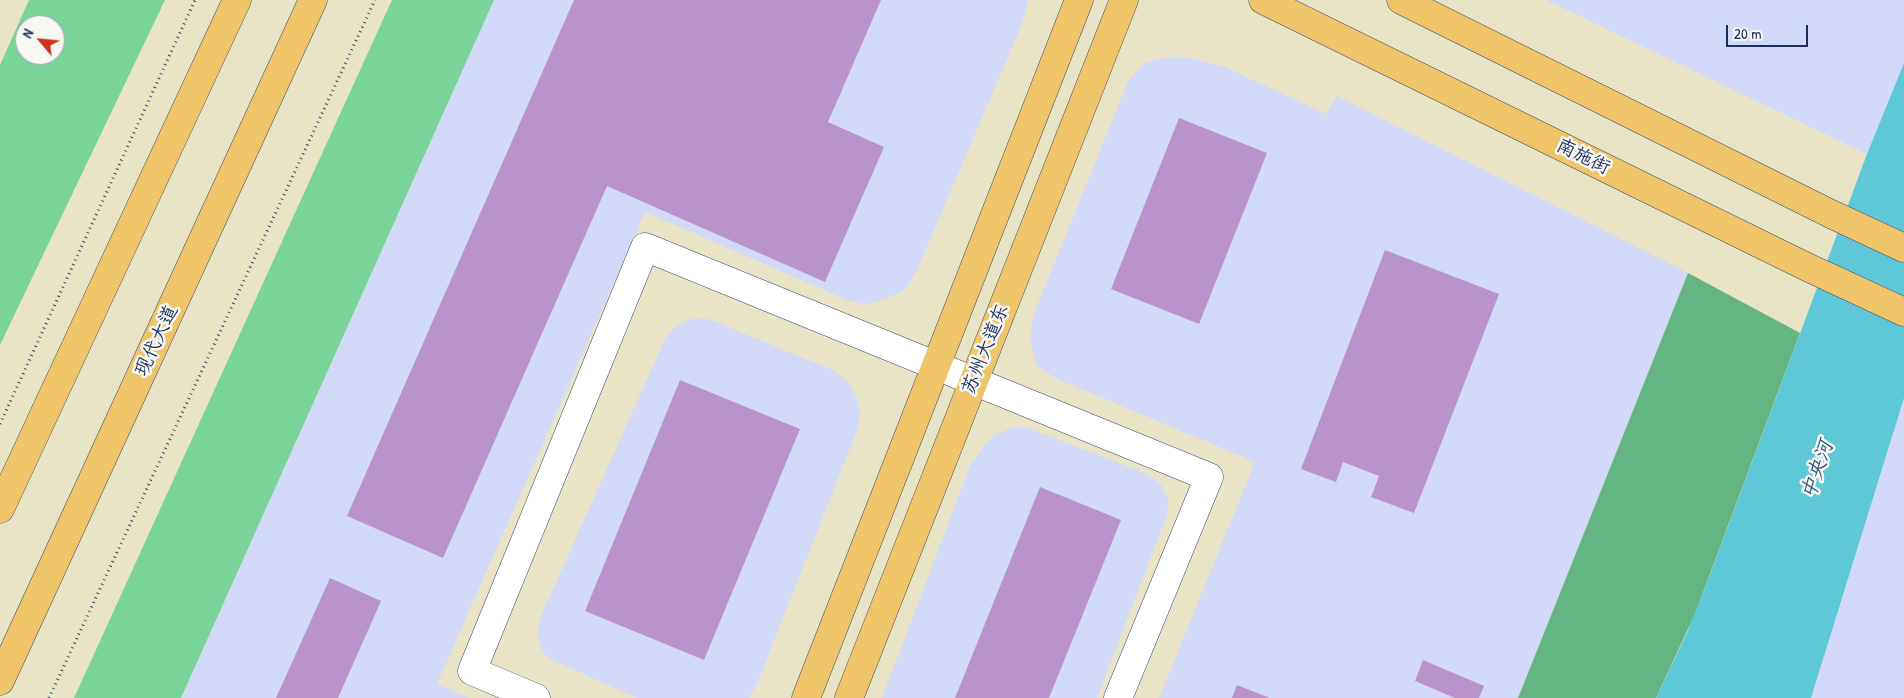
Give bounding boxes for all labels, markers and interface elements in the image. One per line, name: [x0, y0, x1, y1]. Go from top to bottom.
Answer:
north arrow: [15, 15, 65, 65]
scale bar: [1729, 15, 1812, 47]
text: 20 m: [1734, 23, 1761, 44]
text: N: [17, 25, 37, 41]
street label: 南施街: [1552, 134, 1614, 180]
street label: 苏州大道东: [958, 301, 1014, 397]
street label: 现代大道: [131, 302, 183, 380]
water label: 中央河: [1797, 438, 1839, 502]

